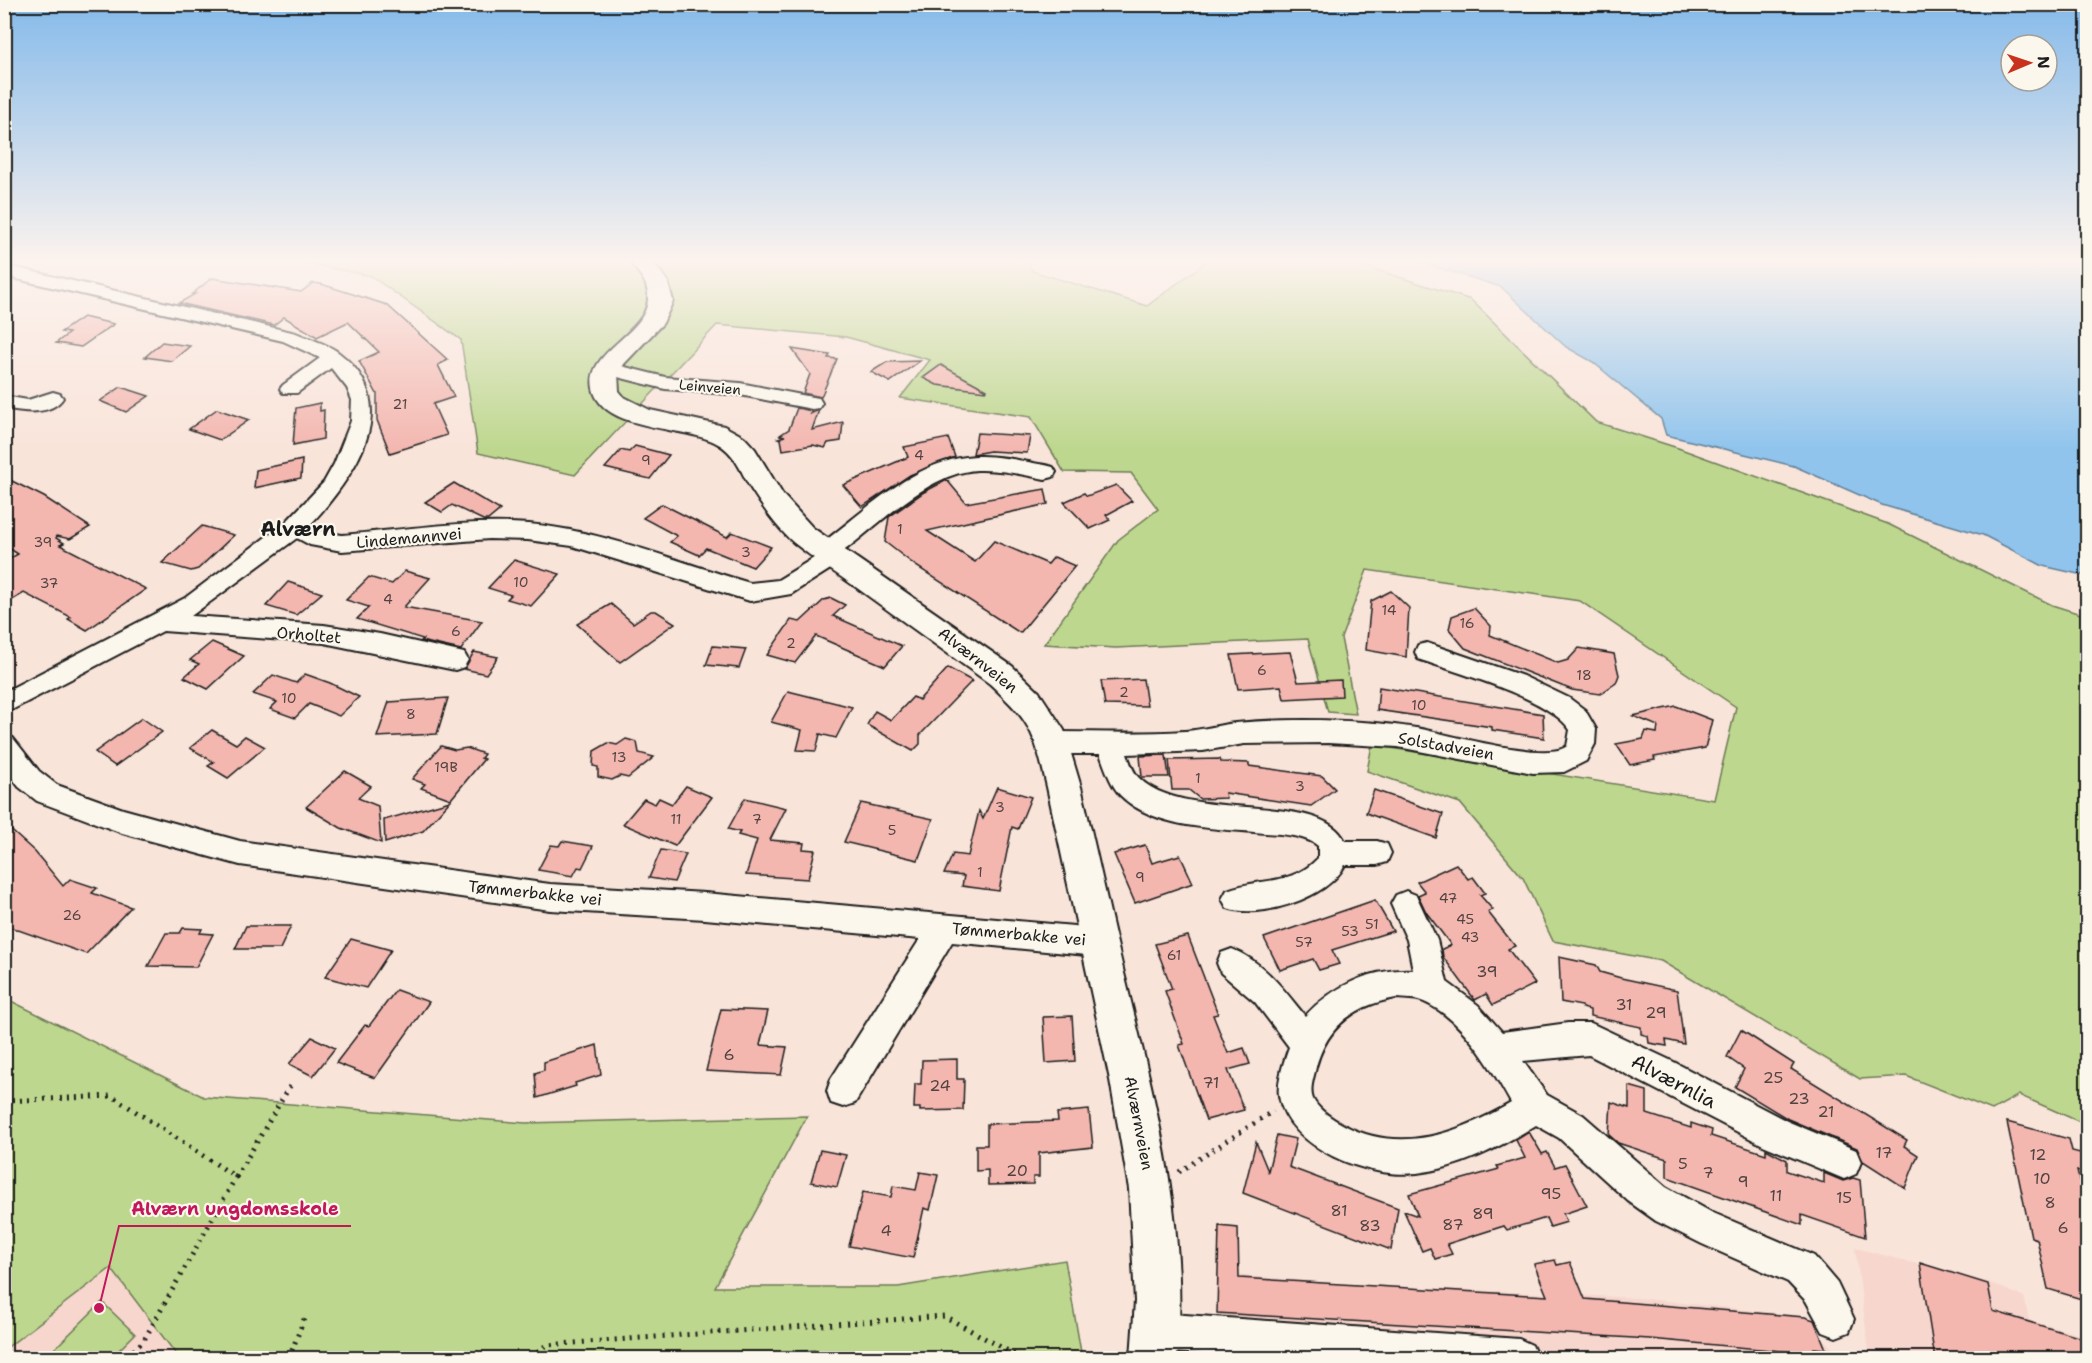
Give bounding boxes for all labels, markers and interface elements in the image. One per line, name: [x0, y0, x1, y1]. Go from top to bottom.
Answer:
north arrow: [1999, 33, 2059, 93]
text: N: [2033, 56, 2054, 69]
street label: Leinveien: [678, 375, 742, 399]
house number: 21: [393, 395, 407, 413]
house number: 4: [914, 446, 924, 464]
house number: 9: [641, 451, 651, 469]
district label: Alværn: [260, 516, 336, 542]
house number: 1: [897, 520, 903, 538]
street label: Lindemannvei: [355, 523, 463, 553]
house number: 39: [34, 533, 52, 551]
house number: 3: [741, 543, 751, 561]
house number: 10: [513, 573, 529, 591]
house number: 37: [40, 574, 58, 592]
house number: 4: [383, 590, 393, 608]
house number: 14: [1381, 601, 1397, 619]
house number: 16: [1459, 614, 1475, 632]
street label: Orholtet: [276, 622, 342, 648]
house number: 6: [451, 622, 461, 640]
street label: Alværnveien: [934, 622, 1022, 698]
house number: 2: [786, 634, 796, 652]
house number: 6: [1257, 661, 1267, 679]
house number: 18: [1576, 666, 1592, 684]
house number: 2: [1119, 683, 1129, 701]
house number: 10: [281, 689, 297, 707]
house number: 10: [1411, 696, 1427, 714]
house number: 8: [406, 705, 416, 723]
street label: Solstadveien: [1396, 727, 1496, 765]
house number: 13: [612, 748, 626, 766]
house number: 19B: [434, 758, 458, 776]
house number: 1: [1195, 769, 1201, 787]
house number: 3: [1295, 777, 1305, 795]
house number: 3: [995, 798, 1005, 816]
house number: 11: [670, 810, 682, 828]
house number: 7: [752, 810, 762, 828]
house number: 5: [888, 821, 896, 839]
house number: 1: [977, 863, 983, 881]
house number: 9: [1135, 868, 1145, 886]
street label: Tømmerbakke vei: [467, 876, 603, 910]
house number: 47: [1439, 889, 1457, 907]
house number: 26: [63, 906, 82, 924]
house number: 45: [1456, 910, 1474, 928]
house number: 51: [1365, 915, 1379, 933]
street label: Tømmerbakke vei: [951, 918, 1087, 950]
house number: 53: [1341, 922, 1359, 940]
house number: 43: [1461, 928, 1479, 946]
house number: 57: [1295, 933, 1313, 951]
house number: 61: [1167, 946, 1181, 964]
house number: 39: [1476, 961, 1498, 982]
house number: 31: [1615, 994, 1633, 1015]
house number: 29: [1645, 1002, 1667, 1023]
house number: 6: [723, 1044, 735, 1065]
street label: Alværnlia: [1627, 1048, 1722, 1115]
house number: 25: [1763, 1067, 1783, 1088]
house number: 71: [1202, 1072, 1220, 1093]
street label: Alværnveien: [1120, 1074, 1158, 1172]
house number: 24: [929, 1075, 951, 1096]
house number: 23: [1788, 1088, 1810, 1109]
house number: 21: [1817, 1101, 1835, 1122]
house number: 17: [1875, 1142, 1893, 1163]
house number: 12: [2029, 1144, 2047, 1165]
house number: 5: [1678, 1153, 1688, 1174]
house number: 20: [1006, 1160, 1028, 1181]
house number: 7: [1702, 1162, 1714, 1183]
house number: 10: [2033, 1168, 2051, 1189]
house number: 9: [1737, 1171, 1749, 1192]
house number: 95: [1541, 1183, 1561, 1204]
house number: 11: [1770, 1185, 1782, 1206]
house number: 15: [1836, 1187, 1852, 1208]
callout: Alværn ungdomsskole: [119, 1190, 351, 1226]
house number: 8: [2044, 1192, 2056, 1213]
text: Alværn ungdomsskole: [131, 1197, 339, 1221]
house number: 81: [1330, 1200, 1348, 1221]
house number: 89: [1472, 1203, 1494, 1224]
house number: 87: [1442, 1214, 1464, 1235]
house number: 83: [1359, 1215, 1381, 1236]
house number: 6: [2057, 1217, 2069, 1238]
house number: 4: [880, 1220, 892, 1241]

